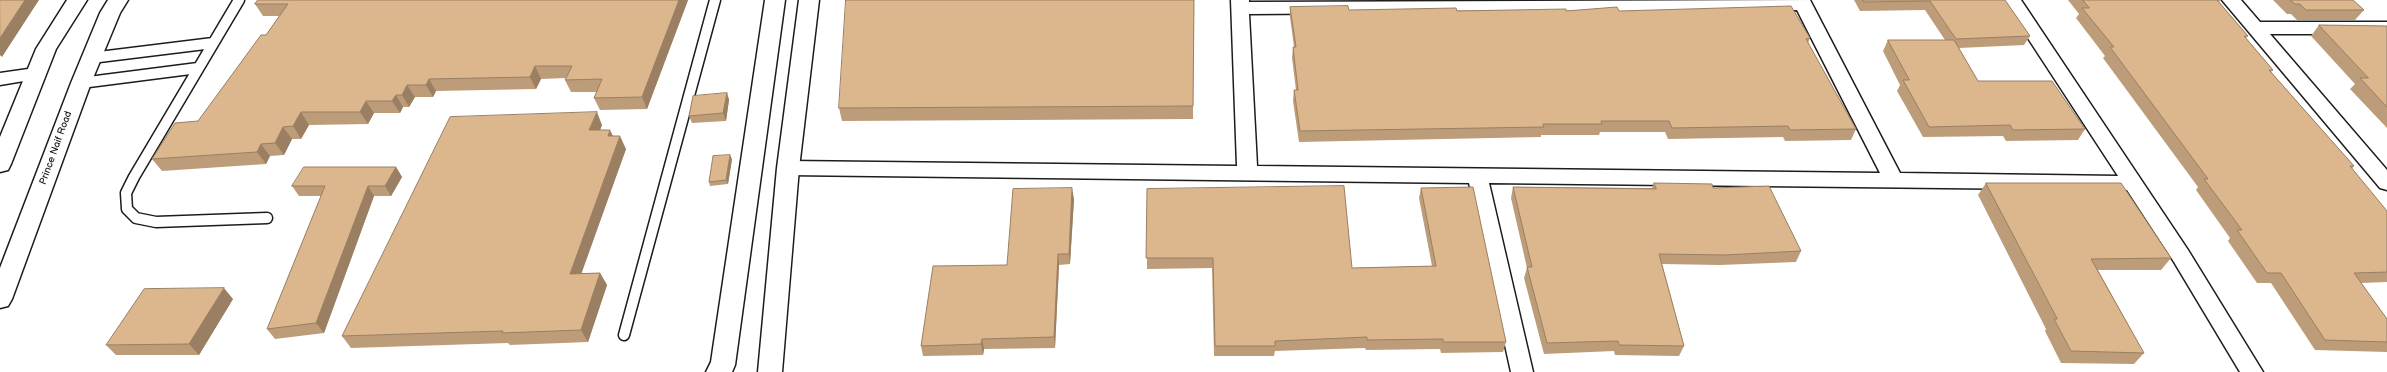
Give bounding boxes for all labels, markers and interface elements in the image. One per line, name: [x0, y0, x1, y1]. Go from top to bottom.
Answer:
street label: Prince Naif Road: [37, 110, 75, 186]

